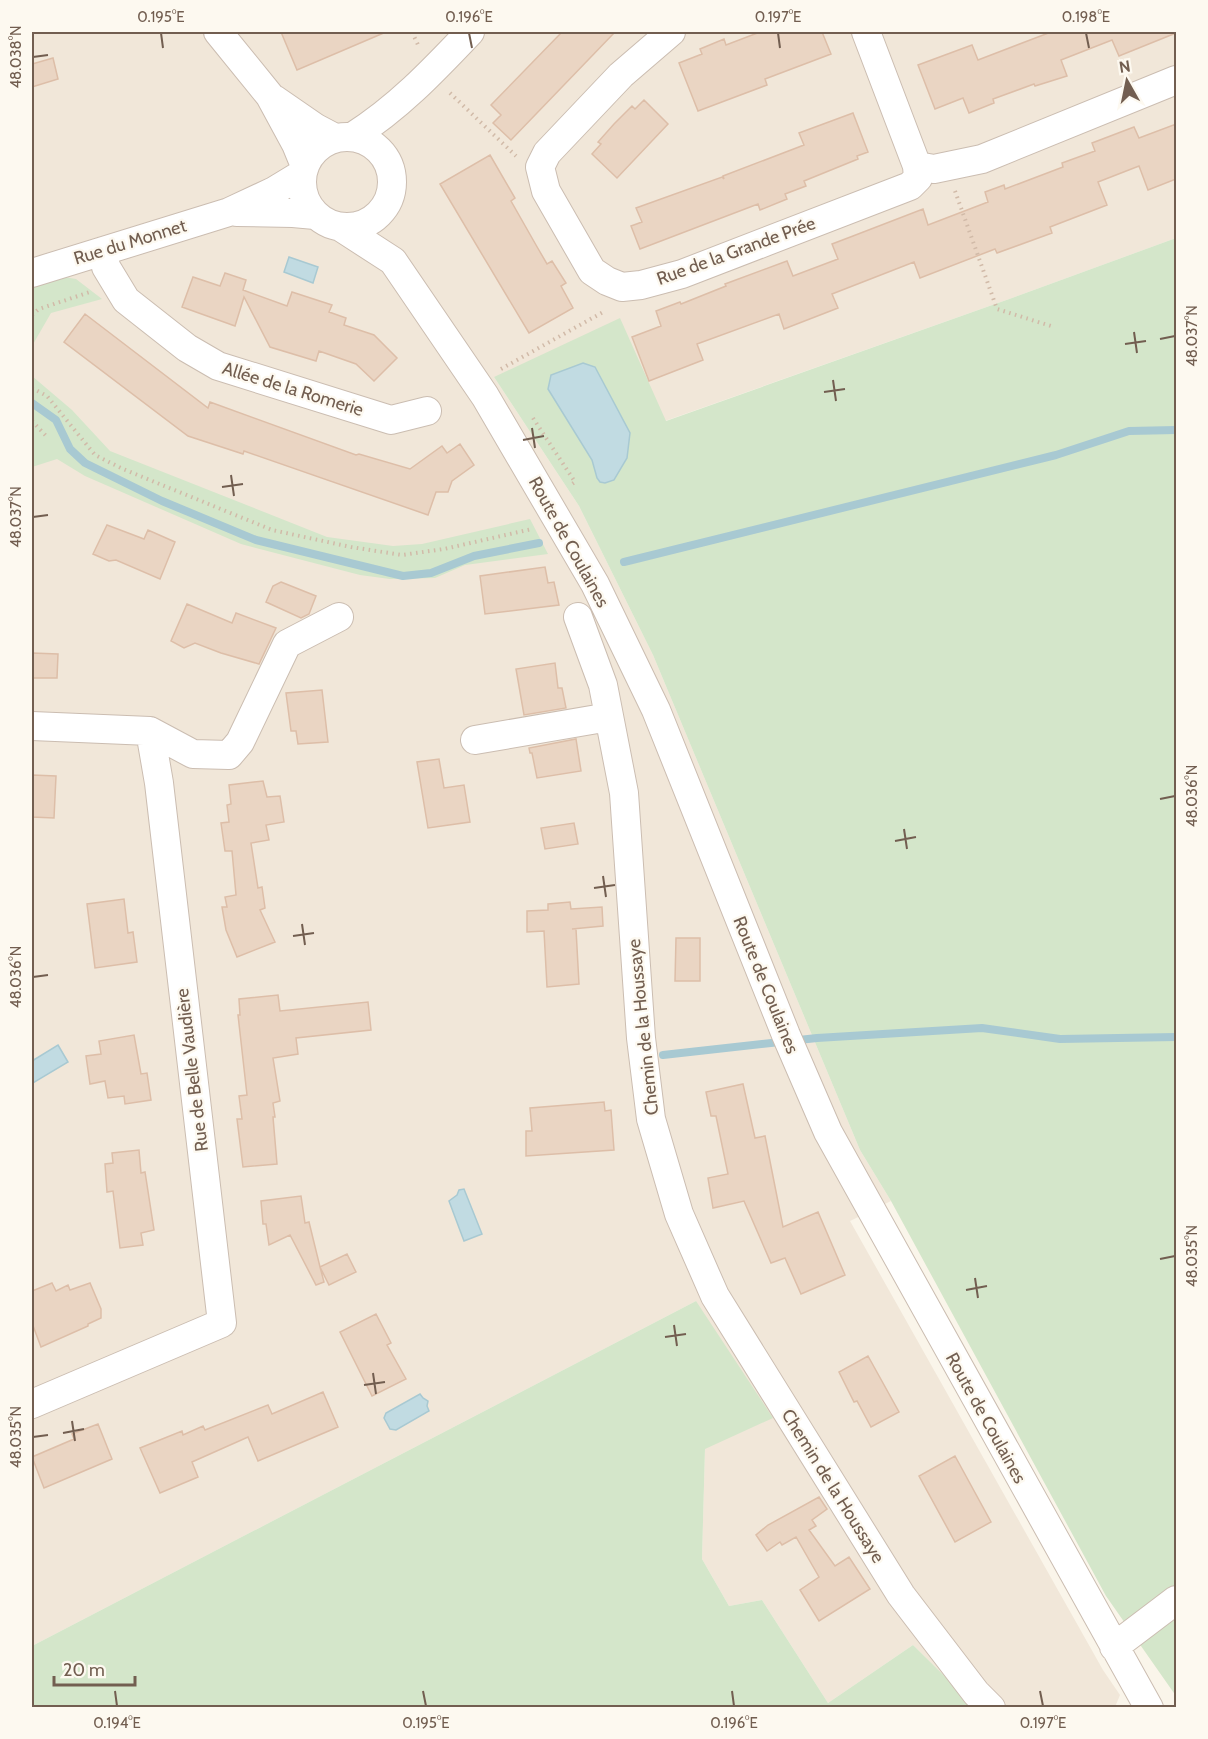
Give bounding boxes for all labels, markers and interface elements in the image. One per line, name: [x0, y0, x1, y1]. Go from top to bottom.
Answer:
text: 0.195°E: [137, 8, 185, 26]
text: 0.196°E: [445, 8, 493, 26]
text: 0.197°E: [755, 8, 801, 26]
text: 0.198°E: [1062, 8, 1110, 26]
text: 48.038°N: [7, 25, 25, 89]
north arrow: [1097, 51, 1157, 111]
text: N: [1118, 56, 1132, 77]
street label: Rue de la Grande Prée: [654, 212, 818, 290]
street label: Rue du Monnet: [71, 214, 189, 270]
text: 48.037°N: [1183, 305, 1201, 367]
street label: Allée de la Romerie: [220, 357, 366, 421]
street label: Route de Coulaines: [524, 473, 614, 611]
text: 48.037°N: [7, 486, 25, 548]
text: 48.036°N: [1183, 765, 1201, 827]
street label: Route de Coulaines: [728, 913, 804, 1057]
street label: Chemin de la Houssaye: [623, 938, 663, 1116]
text: 48.036°N: [7, 946, 25, 1008]
street label: Rue de Belle Vaudière: [171, 987, 213, 1153]
text: 48.035°N: [1183, 1225, 1201, 1287]
street label: Route de Coulaines: [941, 1349, 1031, 1487]
street label: Chemin de la Houssaye: [777, 1405, 889, 1567]
text: 48.035°N: [7, 1406, 25, 1468]
scale bar: [54, 1649, 135, 1687]
text: 20 m: [63, 1659, 105, 1681]
text: 0.194°E: [93, 1714, 141, 1732]
text: 0.195°E: [402, 1714, 450, 1732]
text: 0.196°E: [710, 1714, 758, 1732]
text: 0.197°E: [1020, 1714, 1066, 1732]

